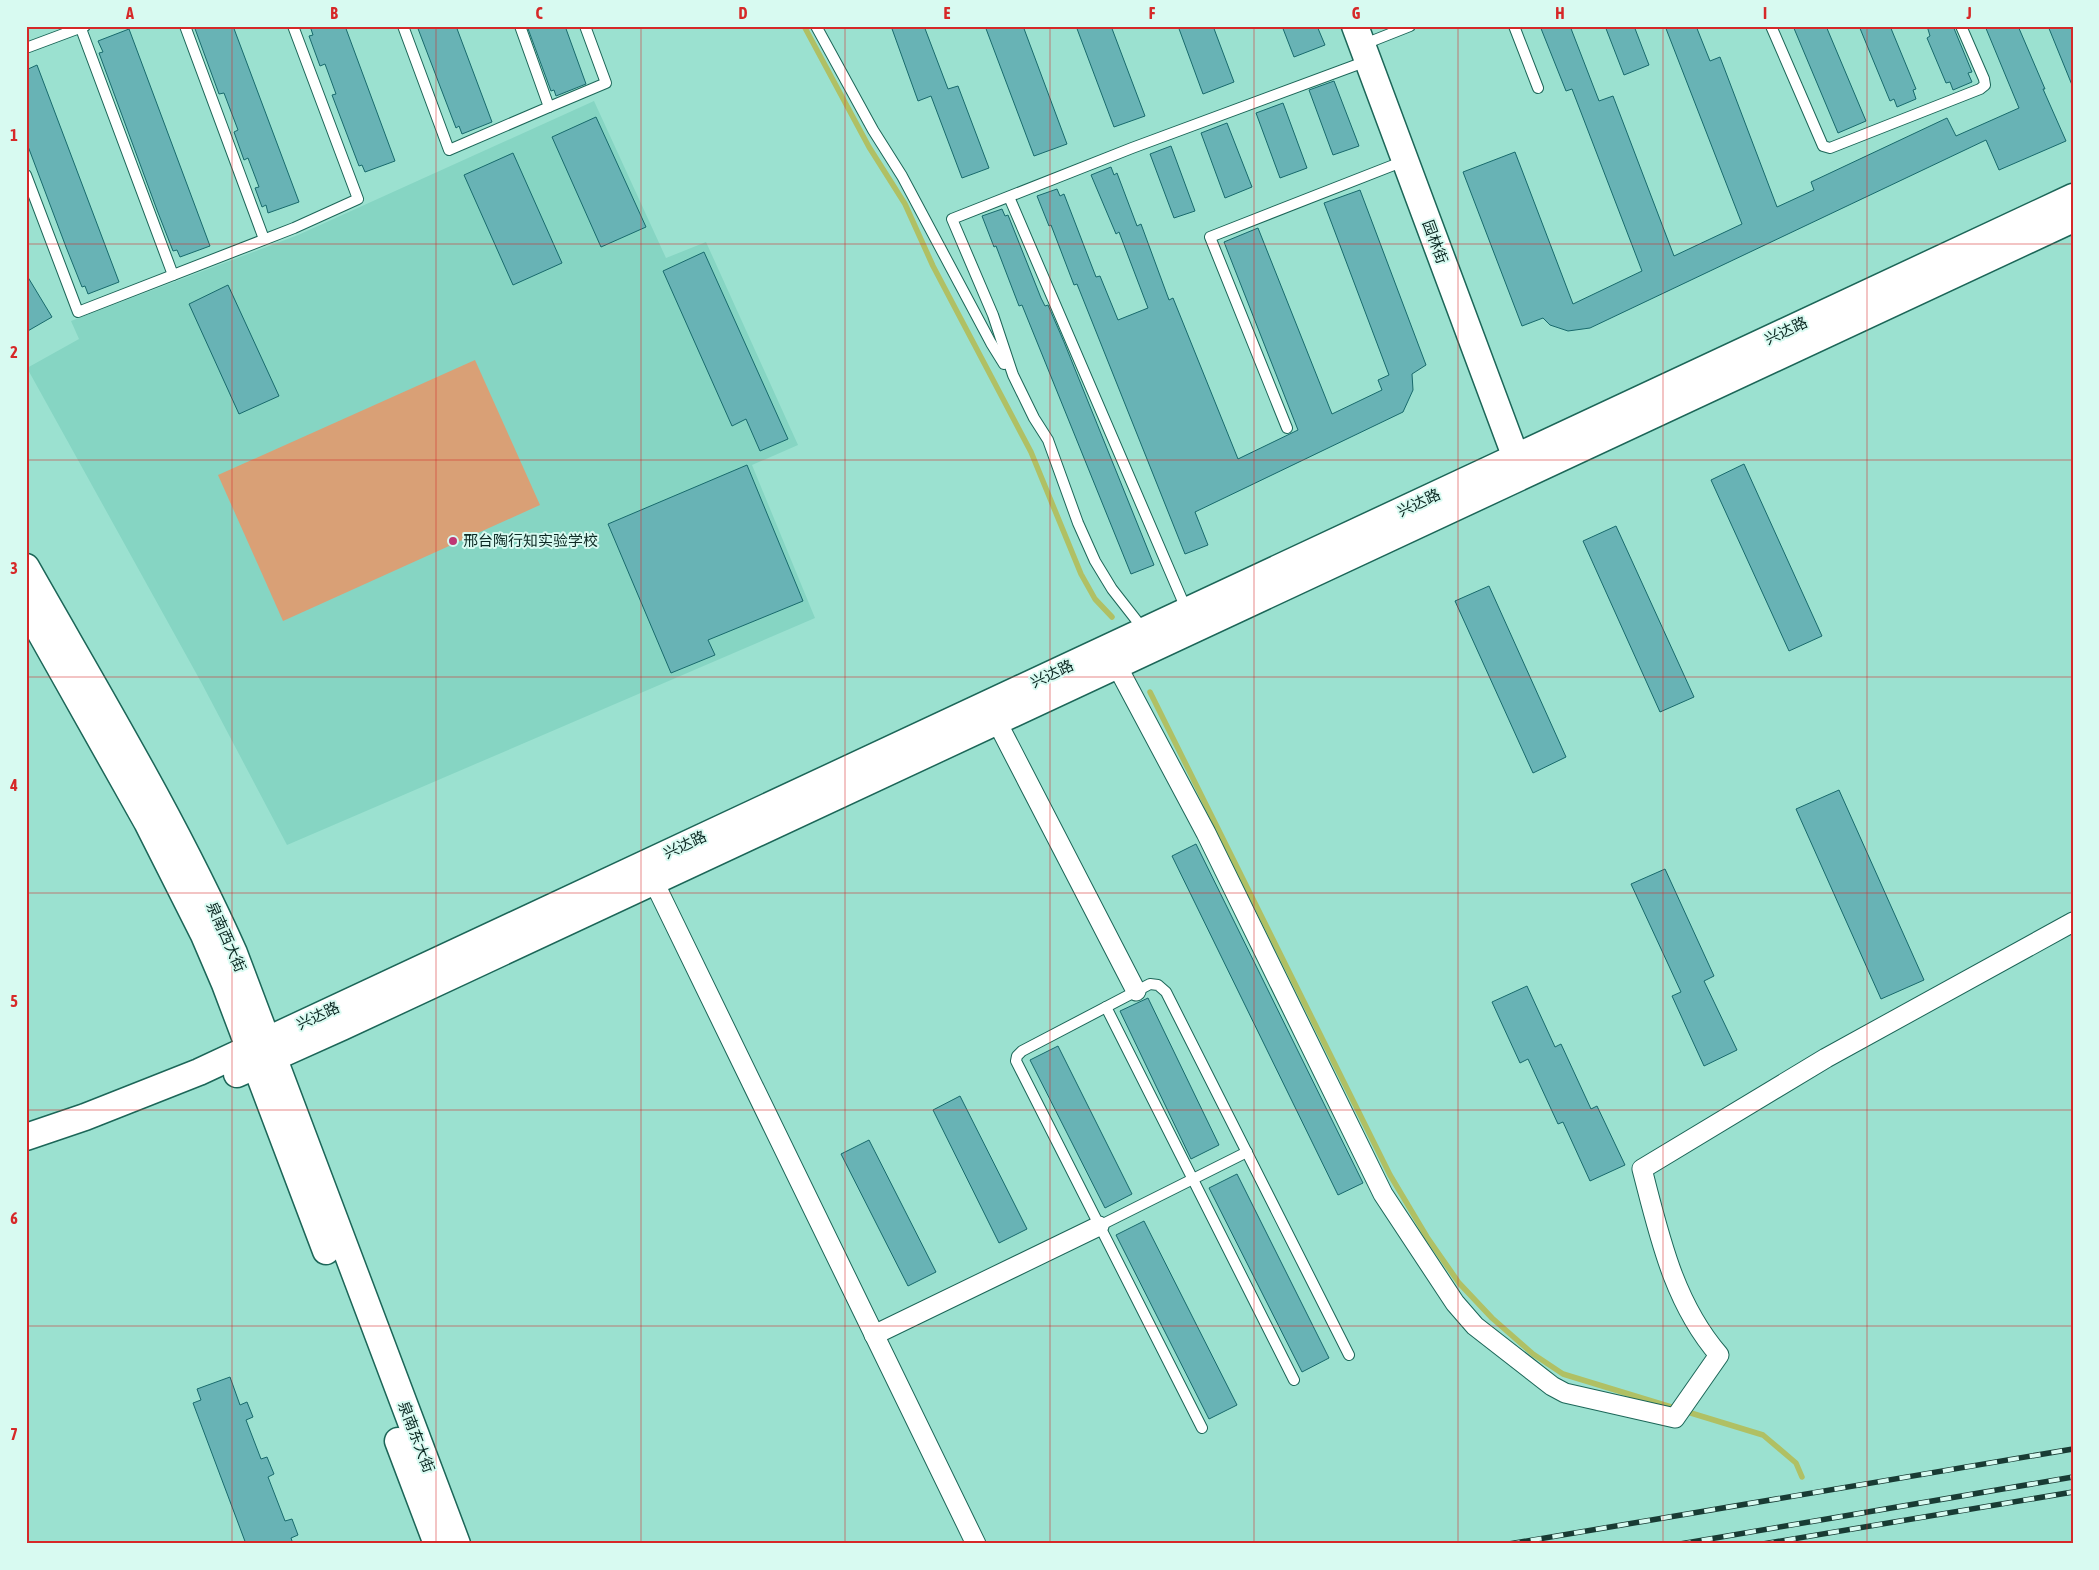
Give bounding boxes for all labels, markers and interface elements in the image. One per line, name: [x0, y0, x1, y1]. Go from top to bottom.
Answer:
text: A: [125, 4, 134, 22]
text: B: [330, 4, 338, 22]
text: C: [535, 4, 543, 22]
text: D: [739, 4, 748, 22]
text: E: [944, 4, 951, 22]
text: F: [1149, 4, 1156, 22]
text: G: [1352, 4, 1361, 22]
text: H: [1555, 4, 1565, 22]
text: I: [1763, 4, 1767, 22]
text: J: [1965, 4, 1972, 22]
text: 1: [10, 126, 18, 144]
street label: 园林街: [1420, 218, 1451, 266]
street label: 兴达路: [1762, 313, 1810, 348]
text: 2: [10, 343, 18, 361]
street label: 兴达路: [1395, 485, 1443, 520]
place label: 邢台陶行知实验学校: [463, 532, 598, 549]
marker: 邢台陶行知实验学校: [447, 535, 459, 547]
text: 3: [10, 559, 18, 577]
street label: 兴达路: [1028, 656, 1076, 691]
text: 4: [9, 776, 18, 794]
street label: 兴达路: [661, 827, 709, 862]
street label: 泉南西大街: [203, 899, 249, 975]
text: 5: [10, 992, 18, 1010]
street label: 兴达路: [294, 998, 342, 1033]
text: 6: [10, 1209, 18, 1227]
street label: 泉南东大街: [395, 1399, 438, 1475]
text: 7: [10, 1425, 18, 1443]

